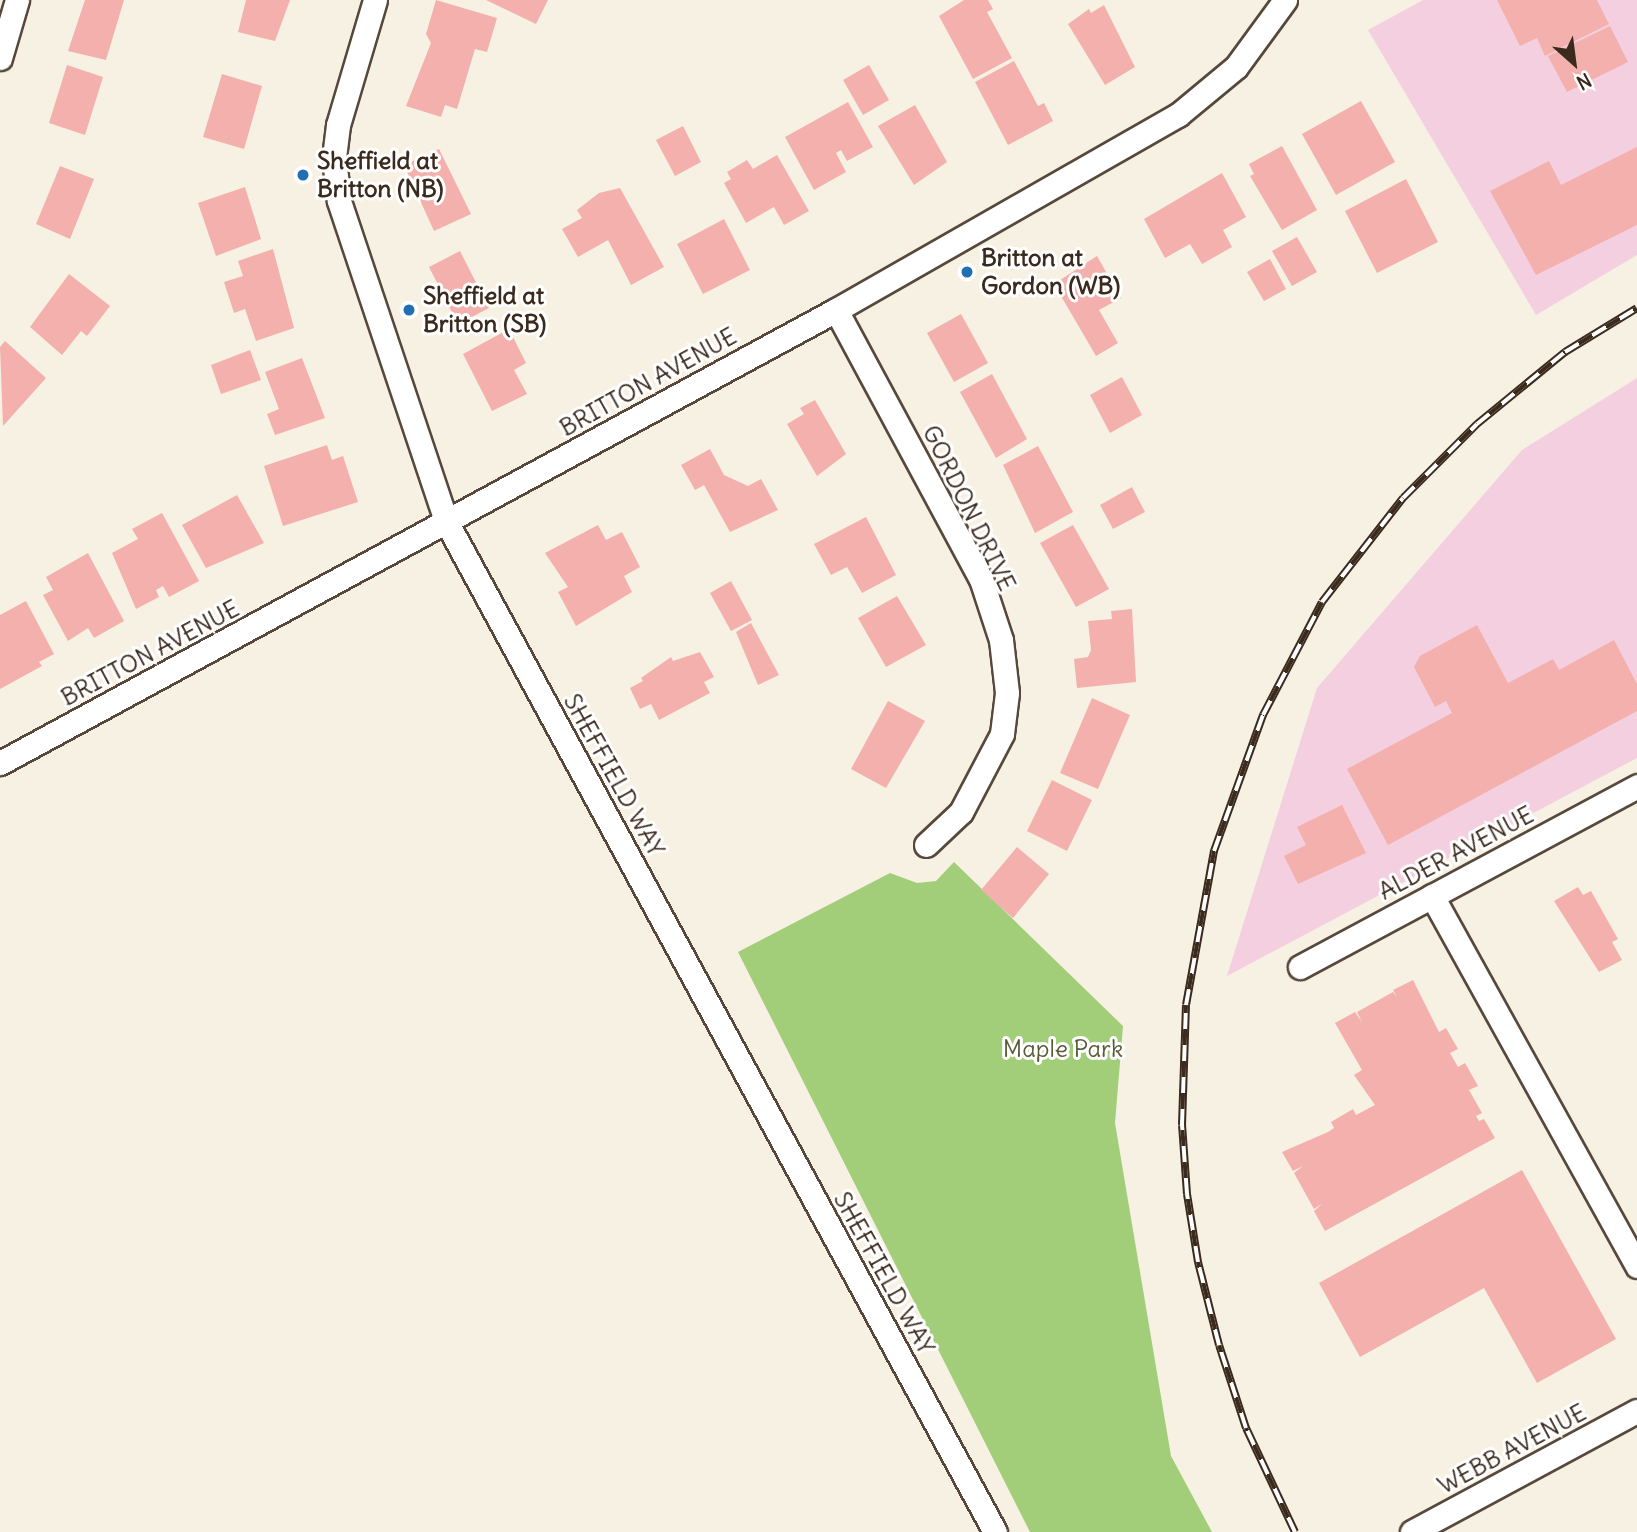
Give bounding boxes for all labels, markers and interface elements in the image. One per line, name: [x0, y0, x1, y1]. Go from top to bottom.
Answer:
north arrow: [1539, 28, 1609, 98]
text: N: [1572, 68, 1595, 95]
place label: Sheffield at Britton (NB): [317, 147, 444, 203]
marker: Sheffield at Britton (NB): [295, 167, 311, 183]
place label: Britton at Gordon (WB): [981, 244, 1120, 300]
marker: Britton at Gordon (WB): [959, 264, 975, 280]
place label: Sheffield at Britton (SB): [423, 282, 546, 338]
marker: Sheffield at Britton (SB): [401, 302, 417, 318]
street label: BRITTON AVENUE: [555, 322, 741, 442]
street label: GORDON DRIVE: [916, 420, 1022, 596]
street label: BRITTON AVENUE: [56, 594, 244, 712]
street label: SHEFFIELD WAY: [558, 689, 670, 861]
street label: ALDER AVENUE: [1374, 800, 1538, 906]
park label: Maple Park: [1003, 1035, 1123, 1063]
street label: SHEFFIELD WAY: [828, 1187, 940, 1359]
street label: WEBB AVENUE: [1433, 1398, 1591, 1500]

